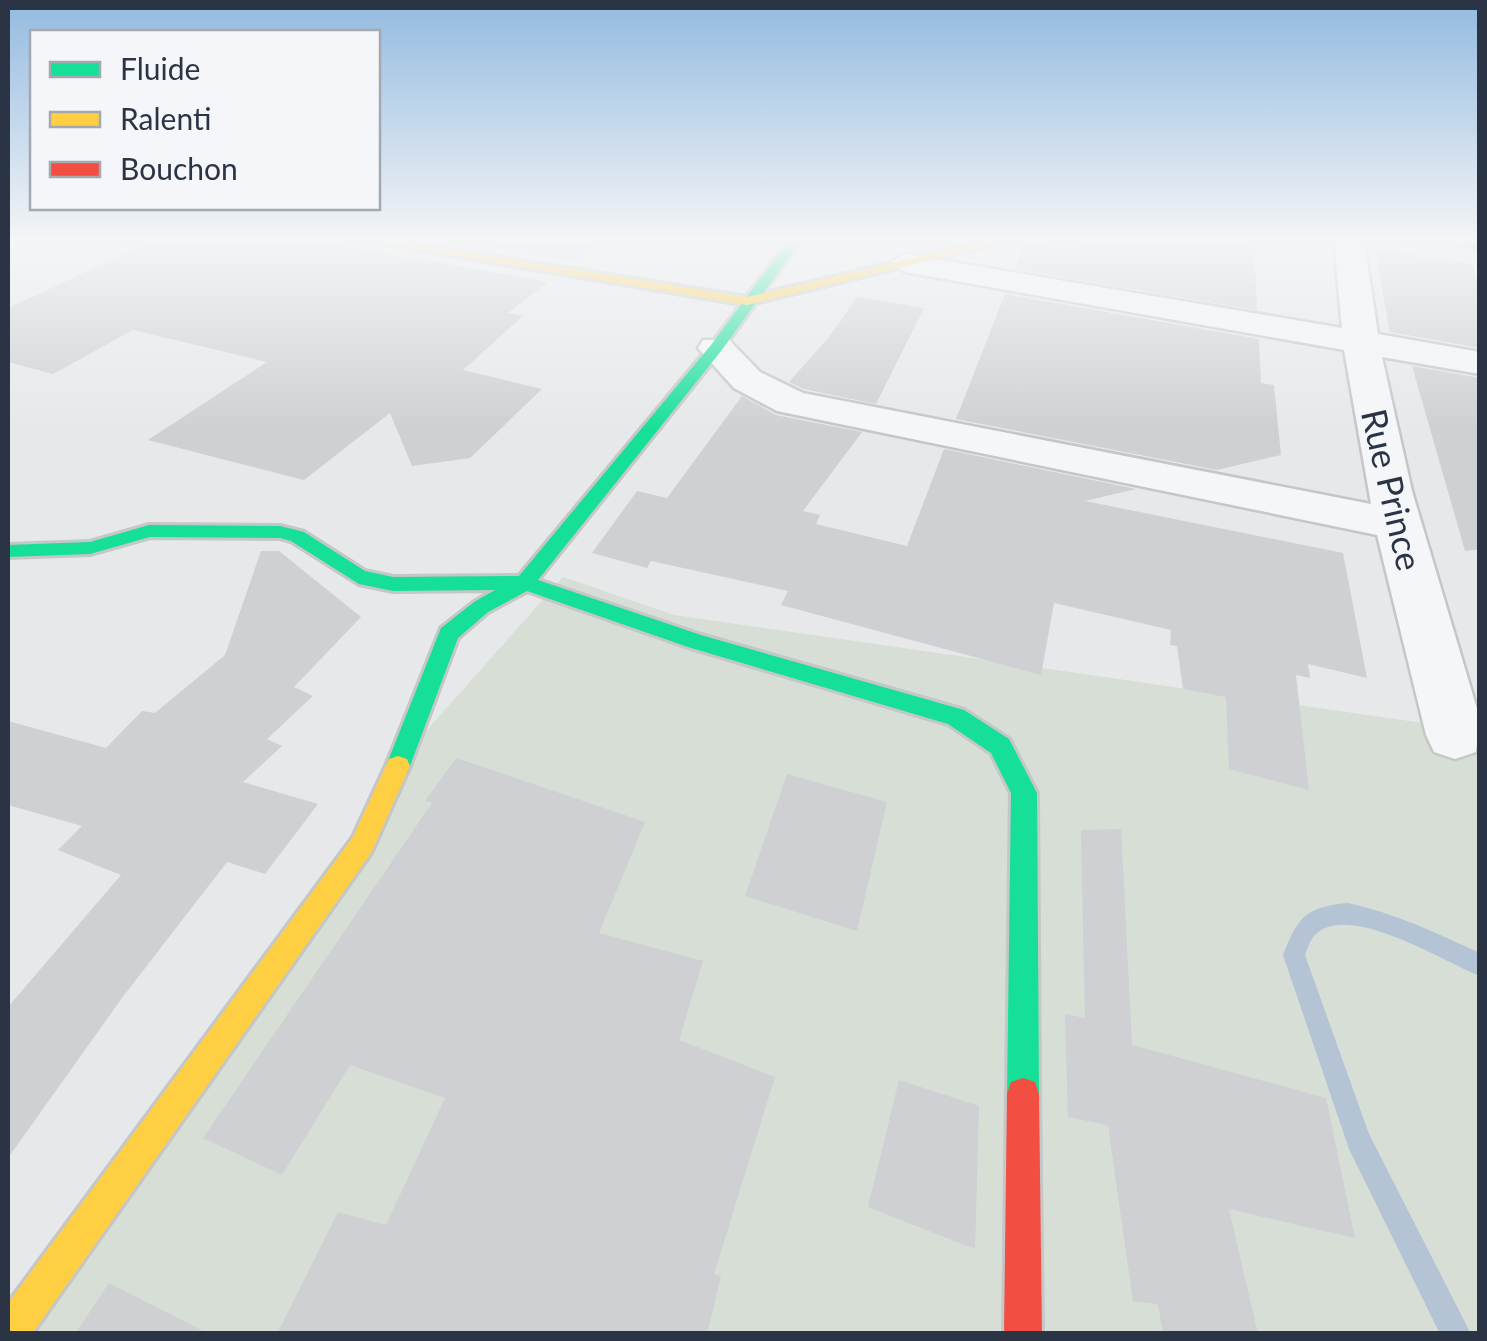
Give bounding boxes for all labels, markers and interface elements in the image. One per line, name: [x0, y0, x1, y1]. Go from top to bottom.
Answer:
legend: [30, 30, 380, 210]
text: Fluide: [120, 50, 200, 86]
text: Ralenti: [120, 100, 211, 136]
text: Bouchon: [120, 150, 238, 186]
street label: Rue Prince: [1354, 405, 1432, 574]

